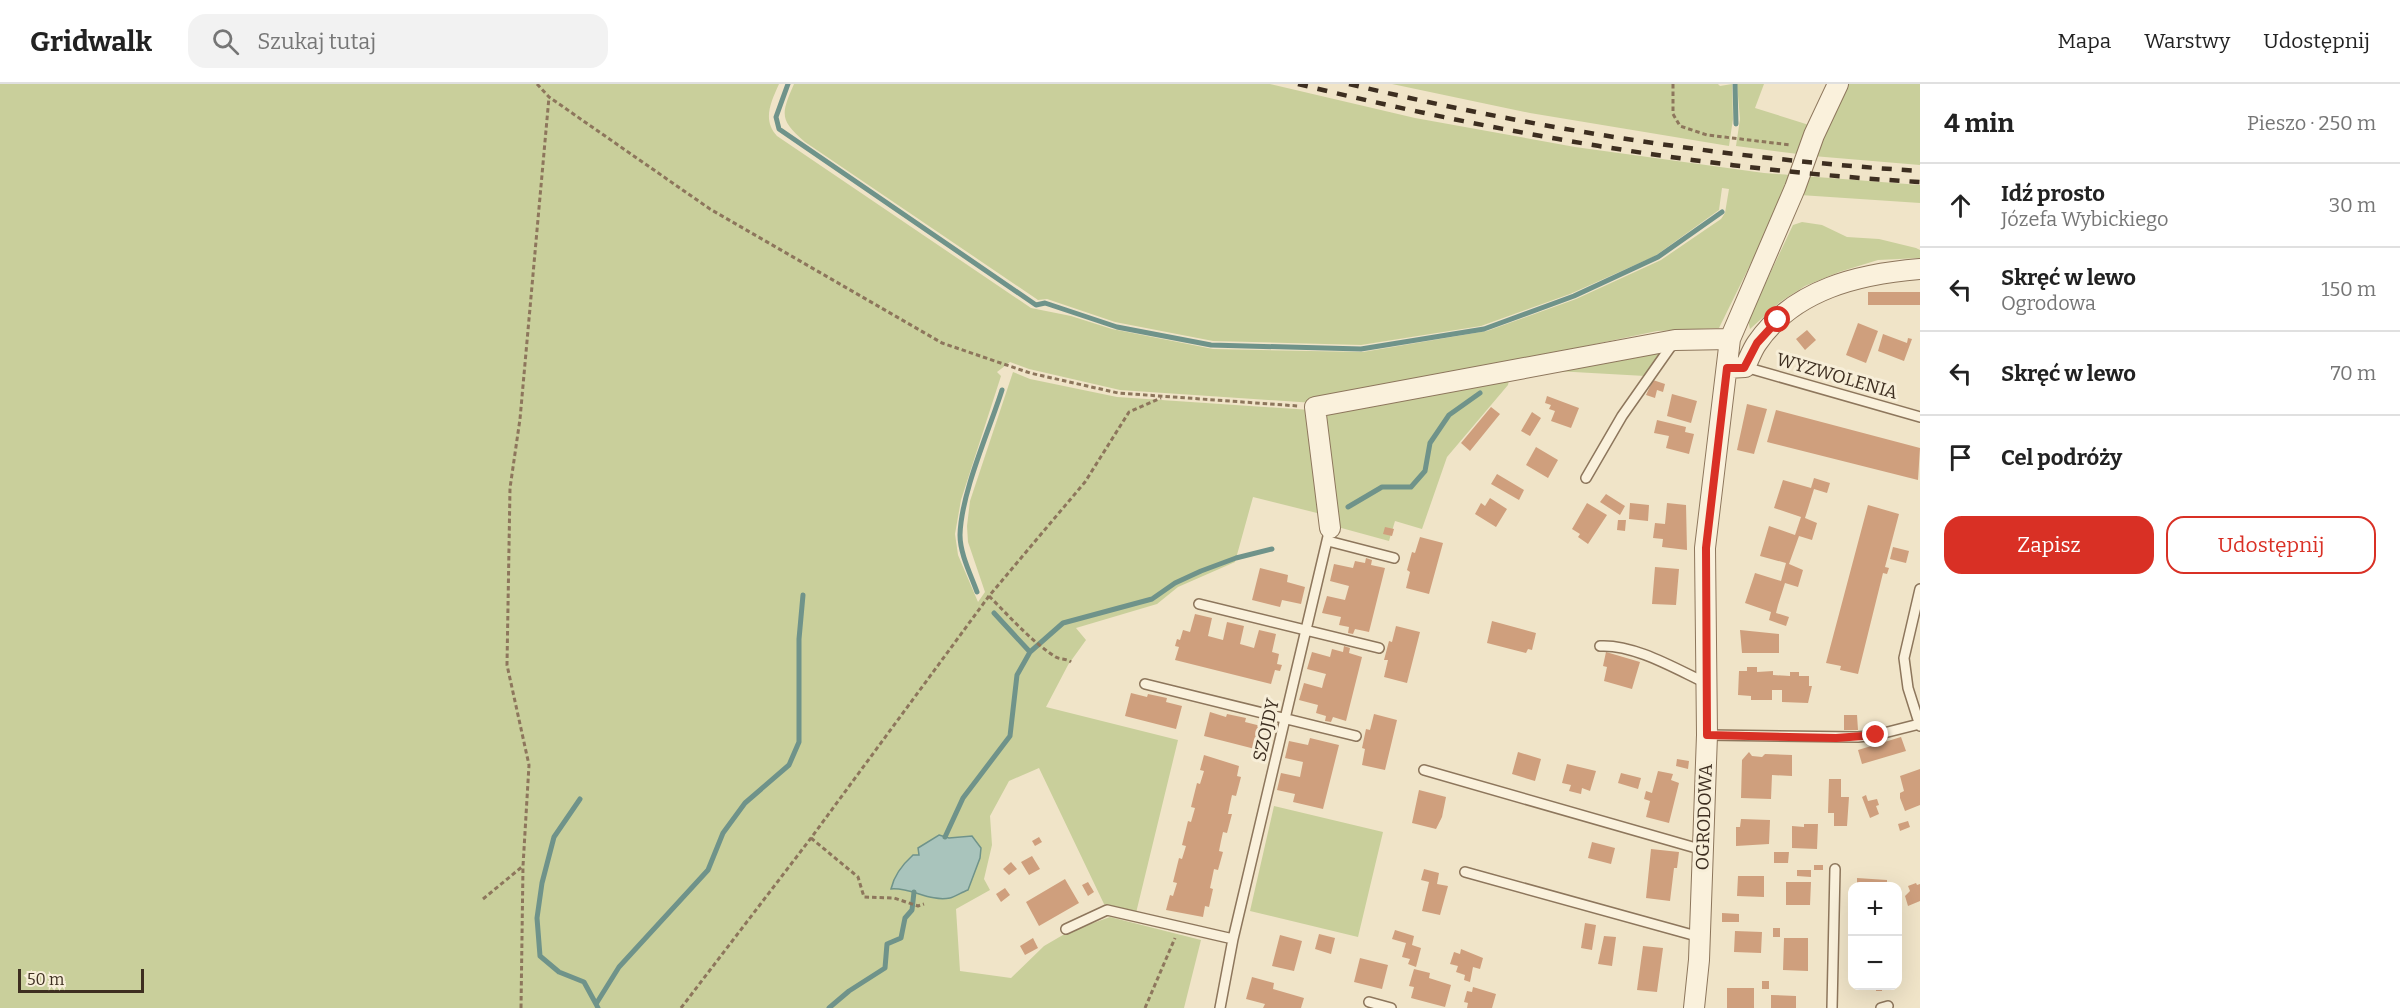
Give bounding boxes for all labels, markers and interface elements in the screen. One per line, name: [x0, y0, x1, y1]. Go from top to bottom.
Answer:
search box: [188, 14, 608, 68]
text: Gridwalk: [30, 25, 152, 58]
icon: search: [209, 25, 242, 58]
text: Szukaj tutaj: [257, 28, 376, 55]
text: Mapa: [2057, 28, 2111, 54]
text: Warstwy: [2144, 28, 2230, 54]
text: Udostępnij: [2263, 28, 2370, 54]
text: 4 min: [1944, 108, 2014, 139]
text: Pieszo · 250 m: [2247, 111, 2376, 135]
text: Idź prosto: [2001, 180, 2105, 207]
icon: ahead: [1944, 189, 1977, 222]
text: 30 m: [2329, 193, 2376, 217]
text: Józefa Wybickiego: [2001, 207, 2169, 231]
text: Skręć w lewo: [2001, 264, 2136, 291]
icon: left: [1944, 273, 1977, 306]
text: 150 m: [2321, 277, 2376, 301]
text: Ogrodowa: [2001, 291, 2096, 315]
route start: [1764, 306, 1790, 332]
street label: WYZWOLENIA: [1774, 348, 1900, 404]
icon: left: [1944, 357, 1977, 390]
text: Skręć w lewo: [2001, 360, 2136, 387]
text: 70 m: [2330, 361, 2376, 385]
icon: arrive: [1944, 441, 1977, 474]
text: Cel podróży: [2001, 444, 2122, 471]
button: Zapisz: [1944, 516, 2154, 574]
button: Udostępnij: [2166, 516, 2376, 574]
street label: SZOJDY: [1248, 696, 1284, 764]
route end: [1862, 721, 1888, 747]
street label: OGRODOWA: [1691, 763, 1717, 871]
map controls: [1848, 882, 1902, 990]
button: +: [1848, 882, 1902, 936]
button: −: [1848, 936, 1902, 990]
scale bar: [18, 966, 144, 994]
text: 50 m: [27, 970, 64, 989]

